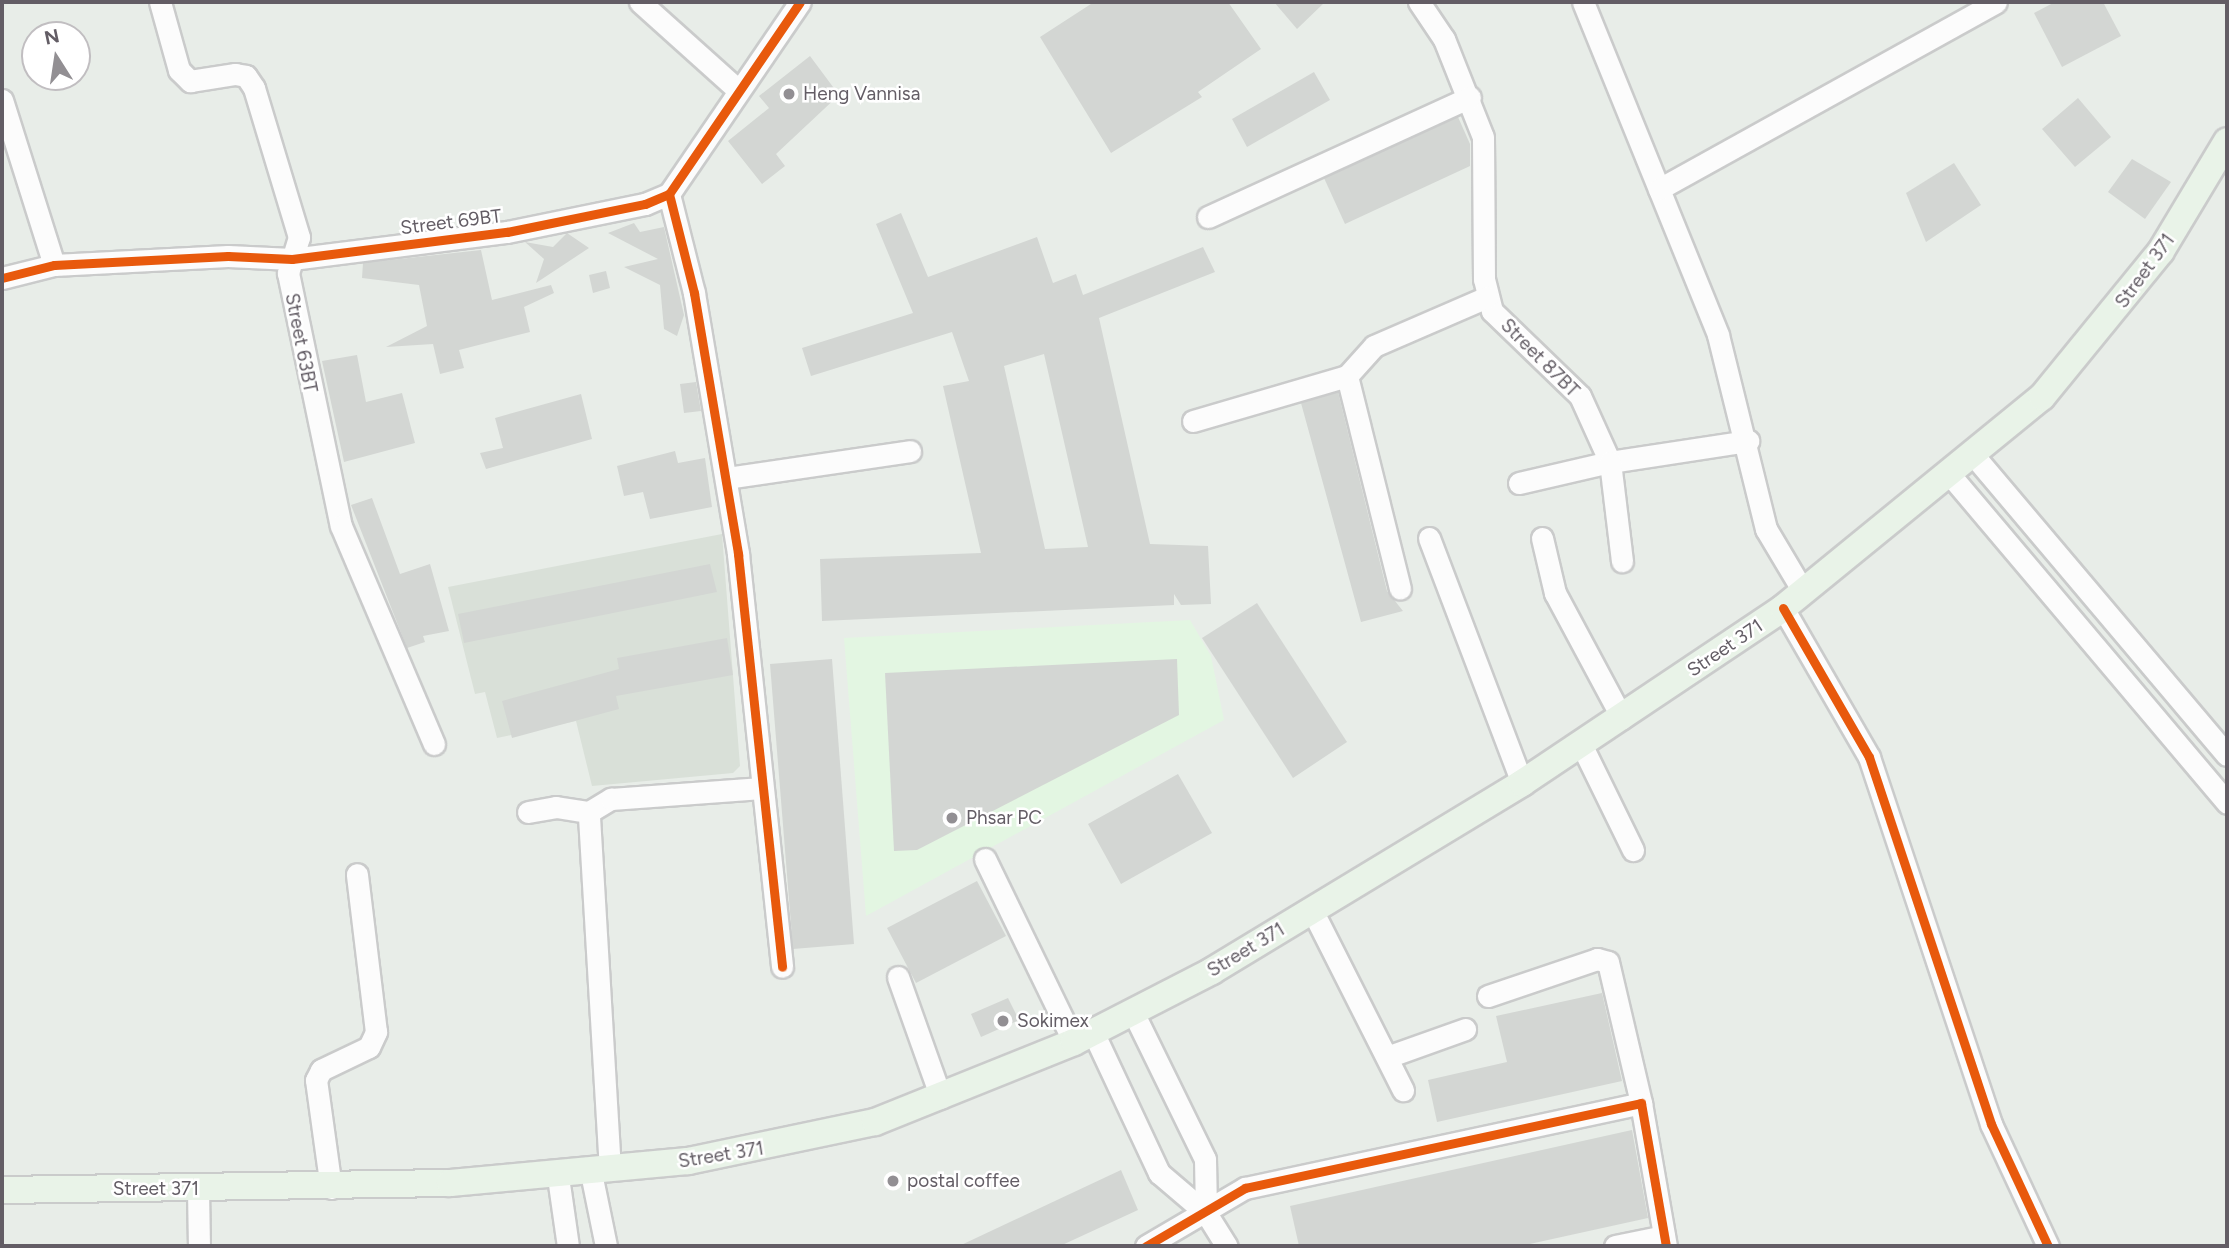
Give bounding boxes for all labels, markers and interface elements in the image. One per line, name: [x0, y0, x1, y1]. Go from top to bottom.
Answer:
north arrow: [21, 21, 91, 91]
text: N: [42, 24, 62, 50]
place label: Heng Vannisa: [803, 83, 920, 105]
marker: Heng Vannisa: [781, 86, 797, 102]
street label: Street 69BT: [399, 205, 503, 239]
street label: Street 371: [2110, 229, 2180, 313]
street label: Street 63BT: [280, 291, 322, 395]
street label: Street 87BT: [1496, 314, 1584, 402]
street label: Street 371: [1683, 614, 1767, 682]
place label: Phsar PC: [966, 807, 1042, 829]
marker: Phsar PC: [944, 810, 960, 826]
street label: Street 371: [1203, 918, 1289, 982]
place label: Sokimex: [1017, 1010, 1089, 1032]
marker: Sokimex: [995, 1013, 1011, 1029]
street label: Street 371: [677, 1137, 765, 1173]
place label: postal coffee: [907, 1170, 1020, 1192]
marker: postal coffee: [885, 1173, 901, 1189]
street label: Street 371: [113, 1178, 199, 1200]

